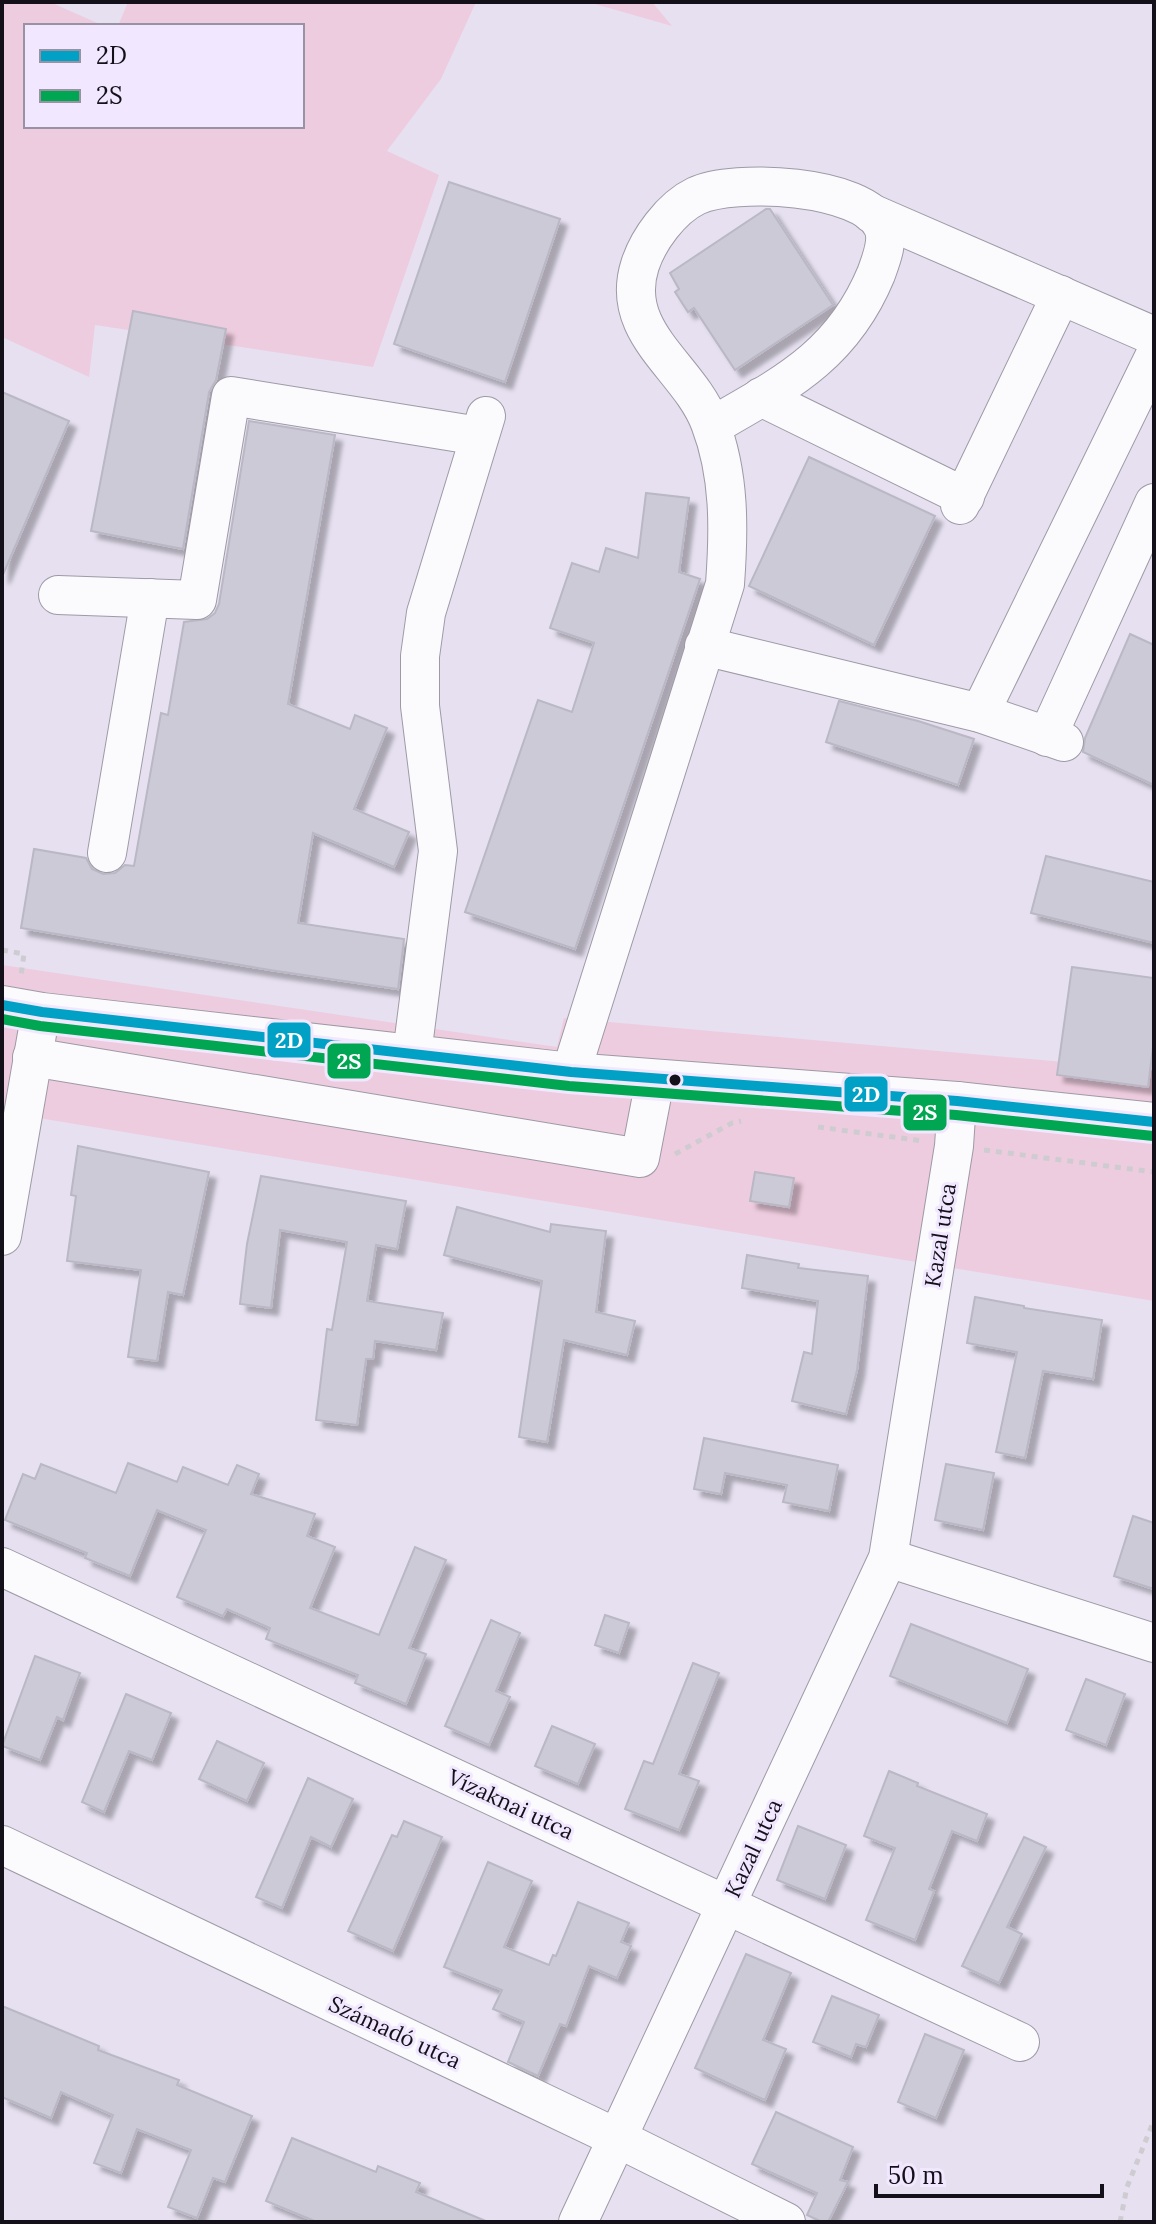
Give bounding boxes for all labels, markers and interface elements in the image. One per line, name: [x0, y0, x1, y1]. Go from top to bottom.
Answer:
legend: [24, 24, 304, 128]
text: 2D: [96, 40, 127, 71]
text: 2S: [96, 80, 123, 111]
line badge: 2D: [266, 1021, 312, 1059]
text: 2D: [275, 1026, 303, 1054]
line badge: 2S: [326, 1042, 372, 1080]
text: 2S: [337, 1047, 361, 1075]
unlabelled marker: [667, 1072, 683, 1088]
line badge: 2D: [843, 1075, 889, 1113]
text: 2D: [852, 1080, 880, 1108]
line badge: 2S: [902, 1093, 948, 1132]
text: 2S: [913, 1098, 937, 1126]
street label: Kazal utca: [918, 1181, 962, 1289]
street label: Vízaknai utca: [443, 1762, 579, 1845]
street label: Kazal utca: [718, 1794, 788, 1902]
street label: Számadó utca: [324, 1989, 466, 2075]
scale bar: [876, 2148, 1102, 2198]
text: 50 m: [888, 2160, 944, 2191]

